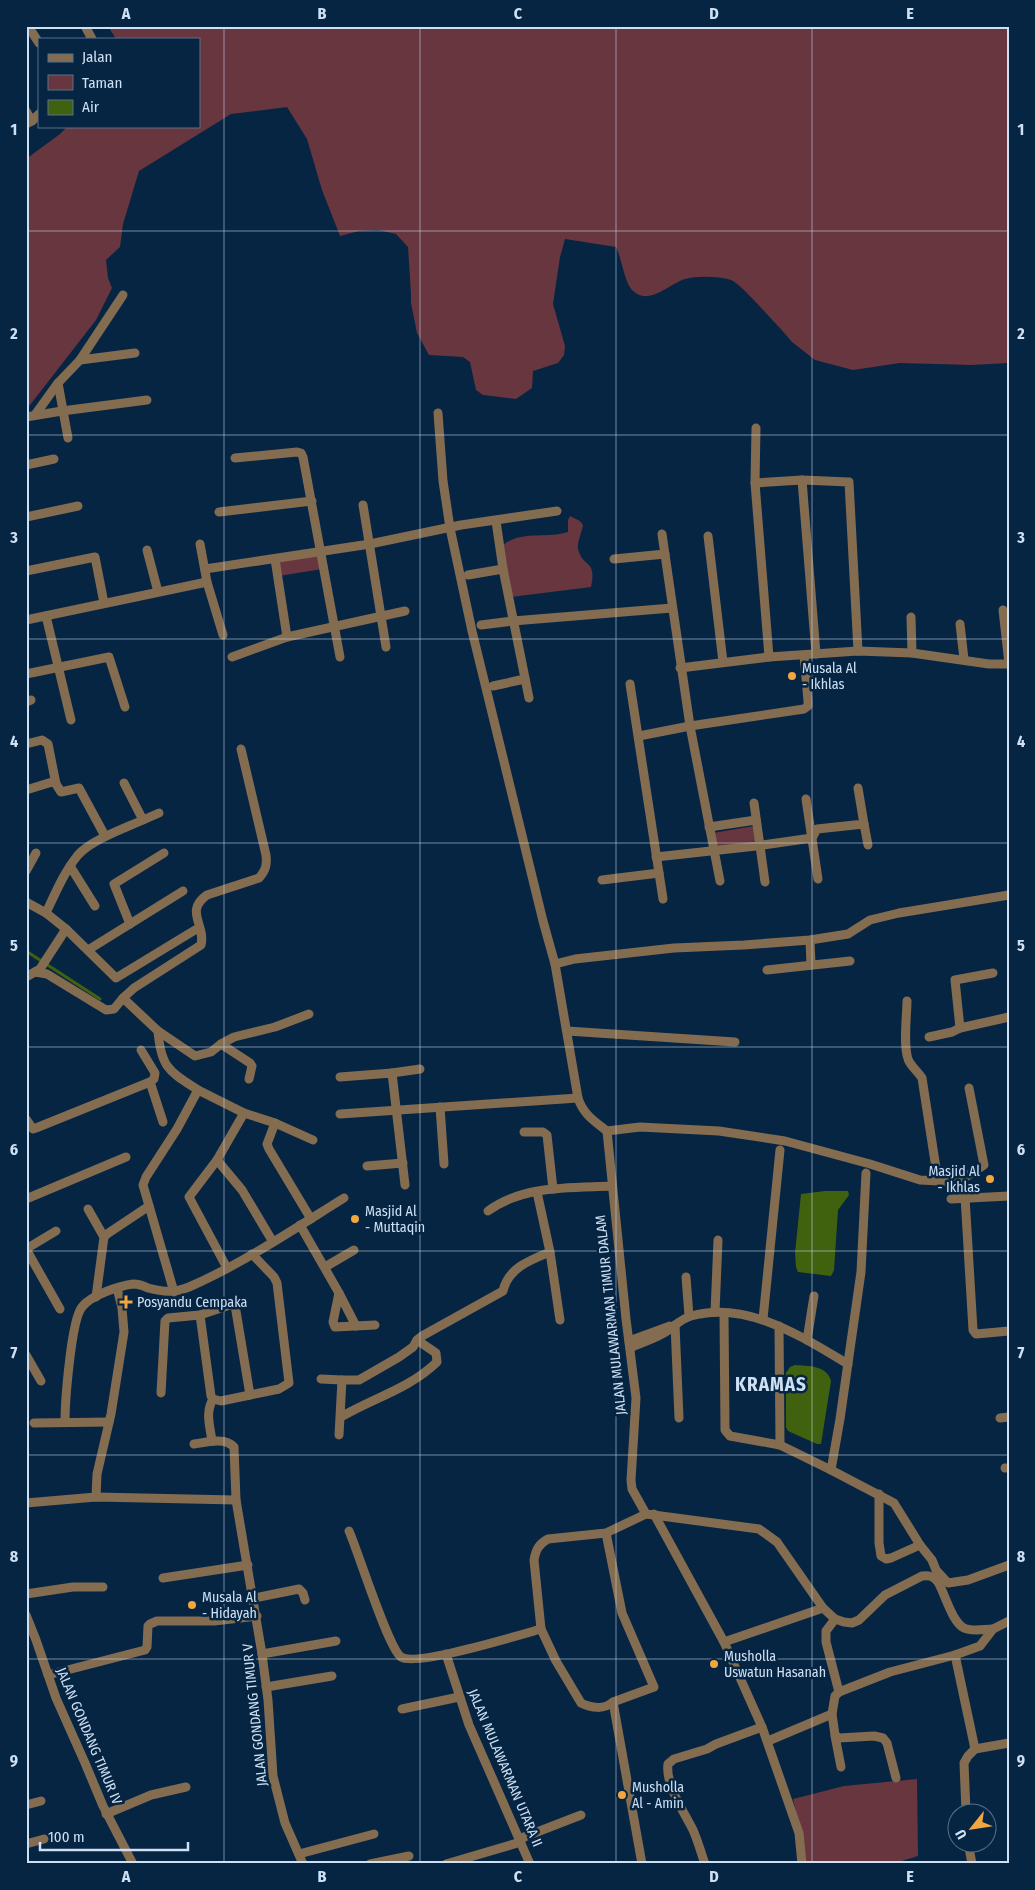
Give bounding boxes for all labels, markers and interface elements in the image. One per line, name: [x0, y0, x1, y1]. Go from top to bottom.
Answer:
text: A: [121, 4, 131, 23]
text: B: [318, 4, 327, 23]
text: C: [514, 4, 523, 23]
text: D: [709, 4, 719, 23]
text: E: [906, 4, 914, 23]
legend: [38, 38, 200, 128]
text: Jalan: [82, 48, 112, 66]
text: Taman: [82, 74, 122, 92]
text: Air: [82, 98, 100, 116]
text: 1: [11, 120, 17, 139]
text: 1: [1018, 120, 1024, 139]
text: 2: [9, 324, 18, 343]
text: 2: [1016, 324, 1025, 343]
text: 3: [9, 528, 18, 547]
text: 3: [1016, 528, 1025, 547]
place label: Musala Al - Ikhlas: [802, 660, 857, 693]
marker: Musala Al - Ikhlas: [786, 670, 798, 682]
text: 4: [10, 732, 18, 751]
text: 4: [1017, 732, 1025, 751]
text: 5: [10, 936, 18, 955]
text: 5: [1017, 936, 1025, 955]
text: 6: [10, 1140, 18, 1159]
text: 6: [1017, 1140, 1025, 1159]
place label: Masjid Al - Ikhlas: [928, 1163, 980, 1196]
marker: Masjid Al - Ikhlas: [984, 1173, 996, 1185]
place label: Masjid Al - Muttaqin: [365, 1203, 425, 1236]
marker: Masjid Al - Muttaqin: [349, 1213, 361, 1225]
street label: JALAN MULAWARMAN TIMUR DALAM: [592, 1214, 630, 1416]
place label: Posyandu Cempaka: [137, 1294, 247, 1311]
marker: Posyandu Cempaka: [119, 1295, 133, 1309]
text: 7: [11, 1343, 18, 1362]
text: 7: [1018, 1343, 1025, 1362]
district label: KRAMAS: [735, 1373, 807, 1396]
text: 8: [10, 1547, 19, 1566]
text: 8: [1017, 1547, 1026, 1566]
place label: Musala Al - Hidayah: [202, 1589, 257, 1622]
marker: Musala Al - Hidayah: [186, 1599, 198, 1611]
street label: JALAN GONDANG TIMUR V: [239, 1642, 271, 1787]
place label: Musholla Uswatun Hasanah: [724, 1648, 826, 1681]
marker: Musholla Uswatun Hasanah: [708, 1658, 720, 1670]
street label: JALAN GONDANG TIMUR IV: [52, 1665, 126, 1808]
street label: JALAN MULAWARMAN UTARA II: [464, 1686, 546, 1850]
text: 9: [10, 1751, 18, 1770]
text: 9: [1017, 1751, 1025, 1770]
place label: Musholla Al - Amin: [632, 1779, 684, 1812]
marker: Musholla Al - Amin: [616, 1789, 628, 1801]
north arrow: [948, 1802, 998, 1852]
scale bar: [40, 1820, 188, 1852]
text: U: [952, 1826, 971, 1842]
text: 100 m: [48, 1828, 85, 1846]
text: A: [121, 1867, 131, 1886]
text: B: [318, 1867, 327, 1886]
text: C: [514, 1867, 523, 1886]
text: D: [709, 1867, 719, 1886]
text: E: [906, 1867, 914, 1886]

